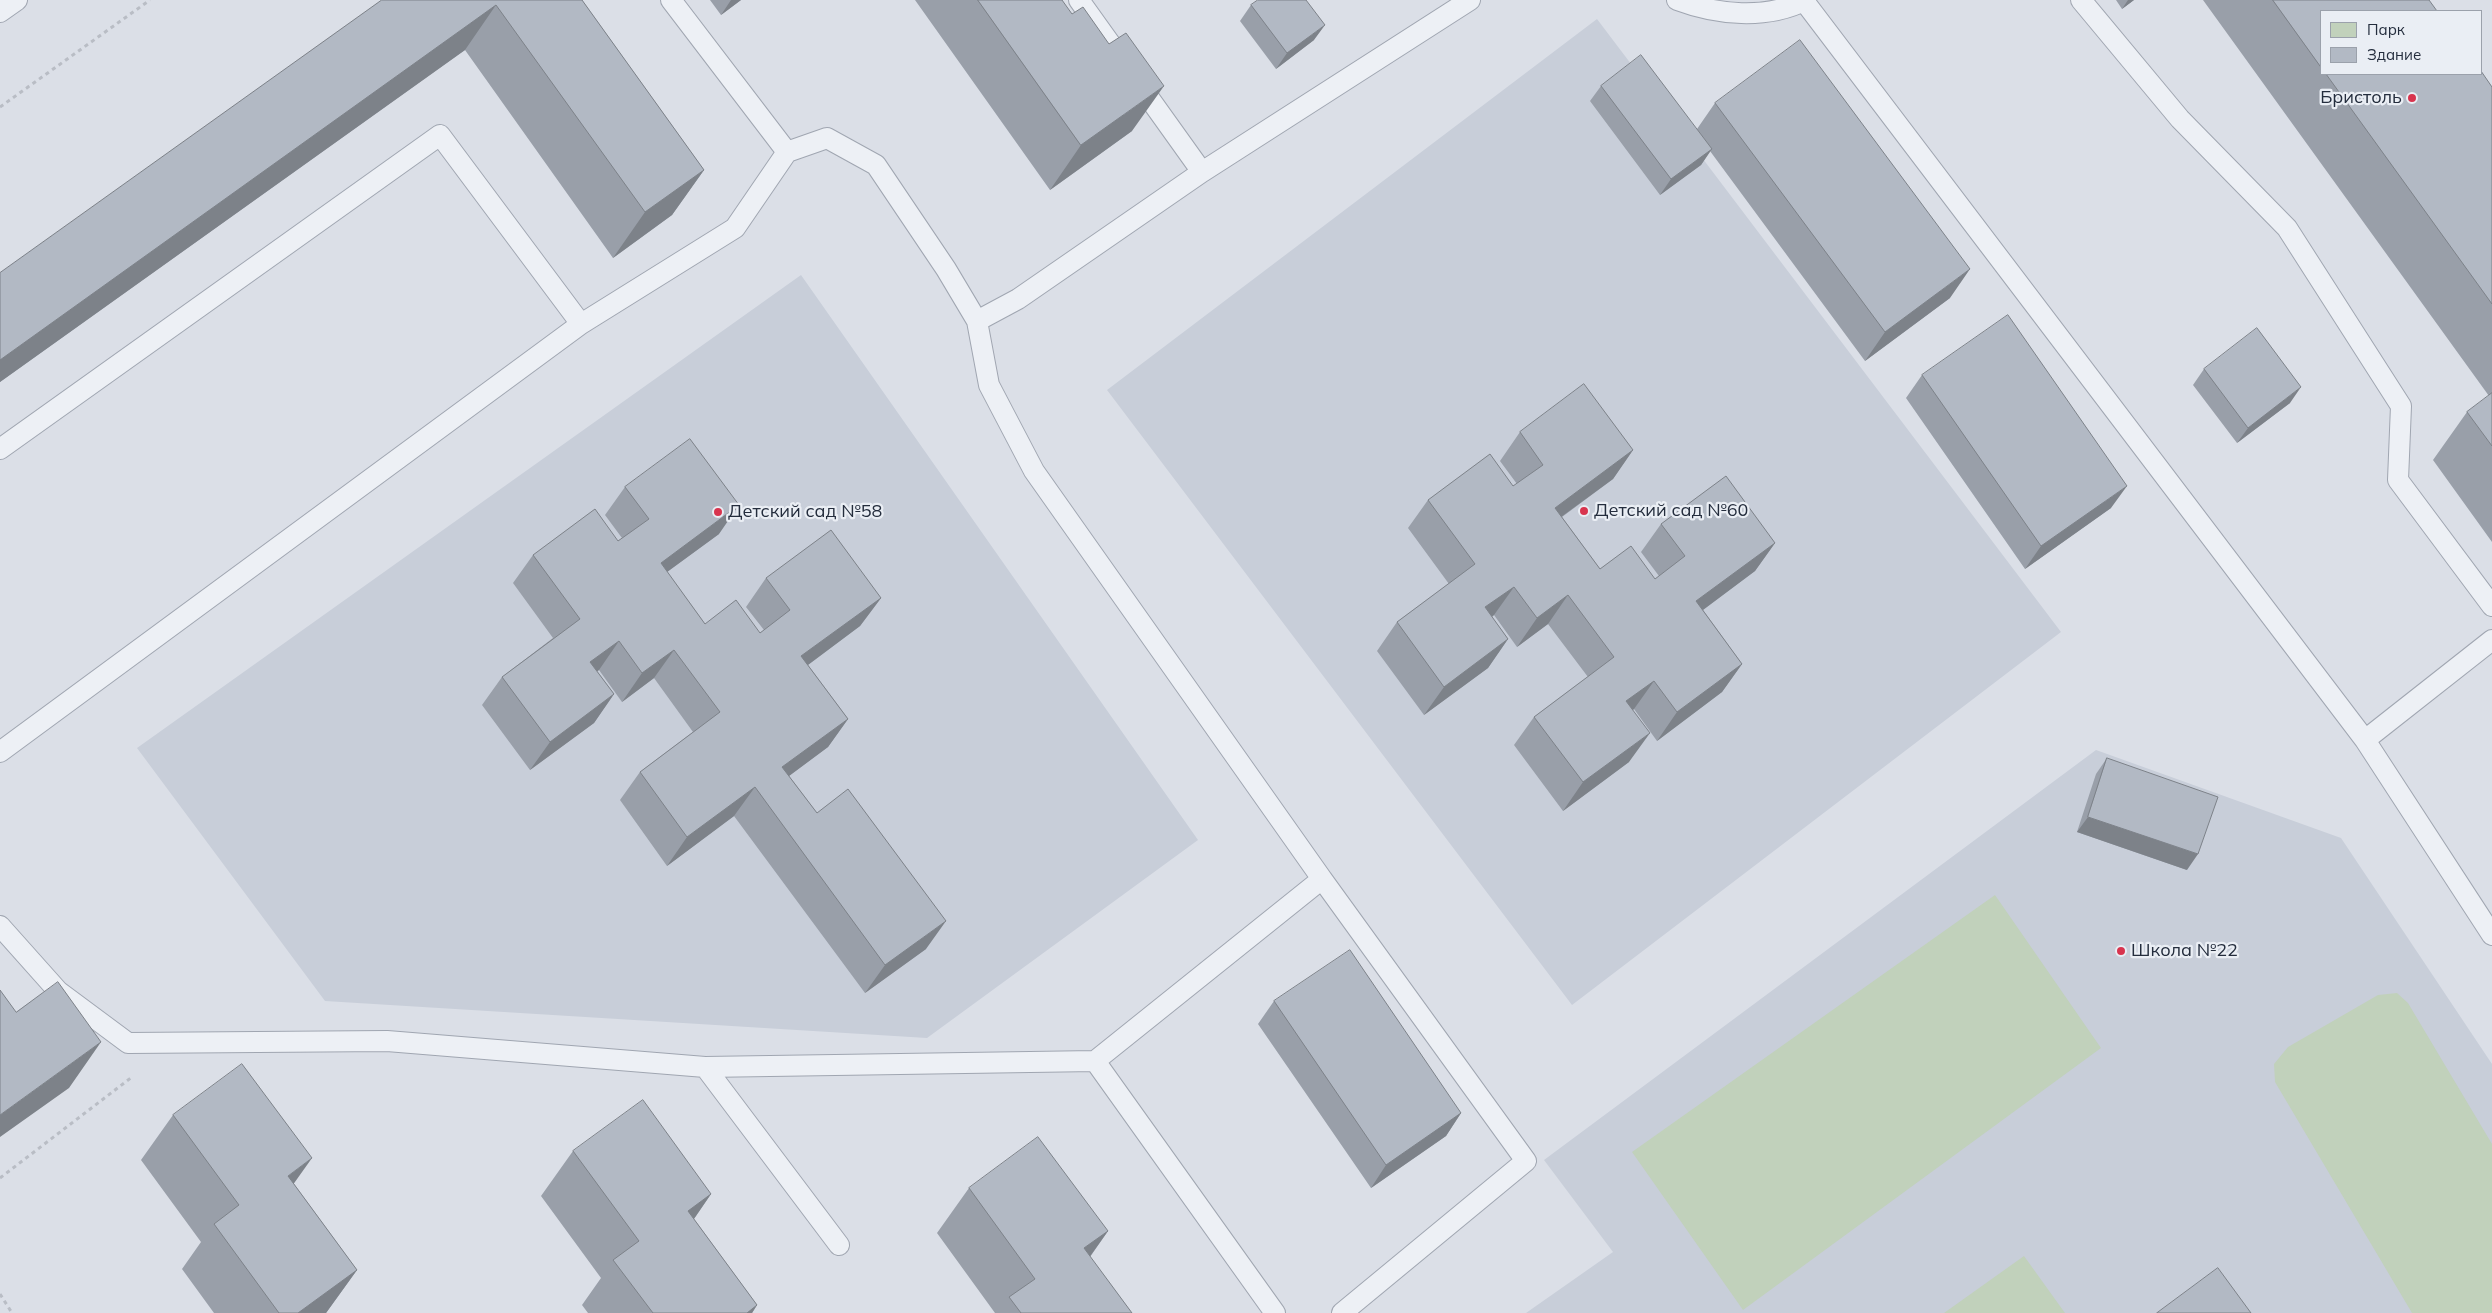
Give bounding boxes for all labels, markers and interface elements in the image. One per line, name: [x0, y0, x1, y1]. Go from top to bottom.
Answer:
legend: [2320, 10, 2482, 75]
text: Парк: [2367, 20, 2405, 39]
text: Здание: [2367, 45, 2421, 64]
place label: Бристоль: [2320, 87, 2402, 109]
marker: Бристоль: [2406, 92, 2418, 104]
place label: Детский сад №60: [1594, 500, 1748, 522]
place label: Детский сад №58: [728, 501, 882, 523]
marker: Детский сад №60: [1578, 505, 1590, 517]
marker: Детский сад №58: [712, 506, 724, 518]
place label: Школа №22: [2131, 940, 2238, 962]
marker: Школа №22: [2115, 945, 2127, 957]

